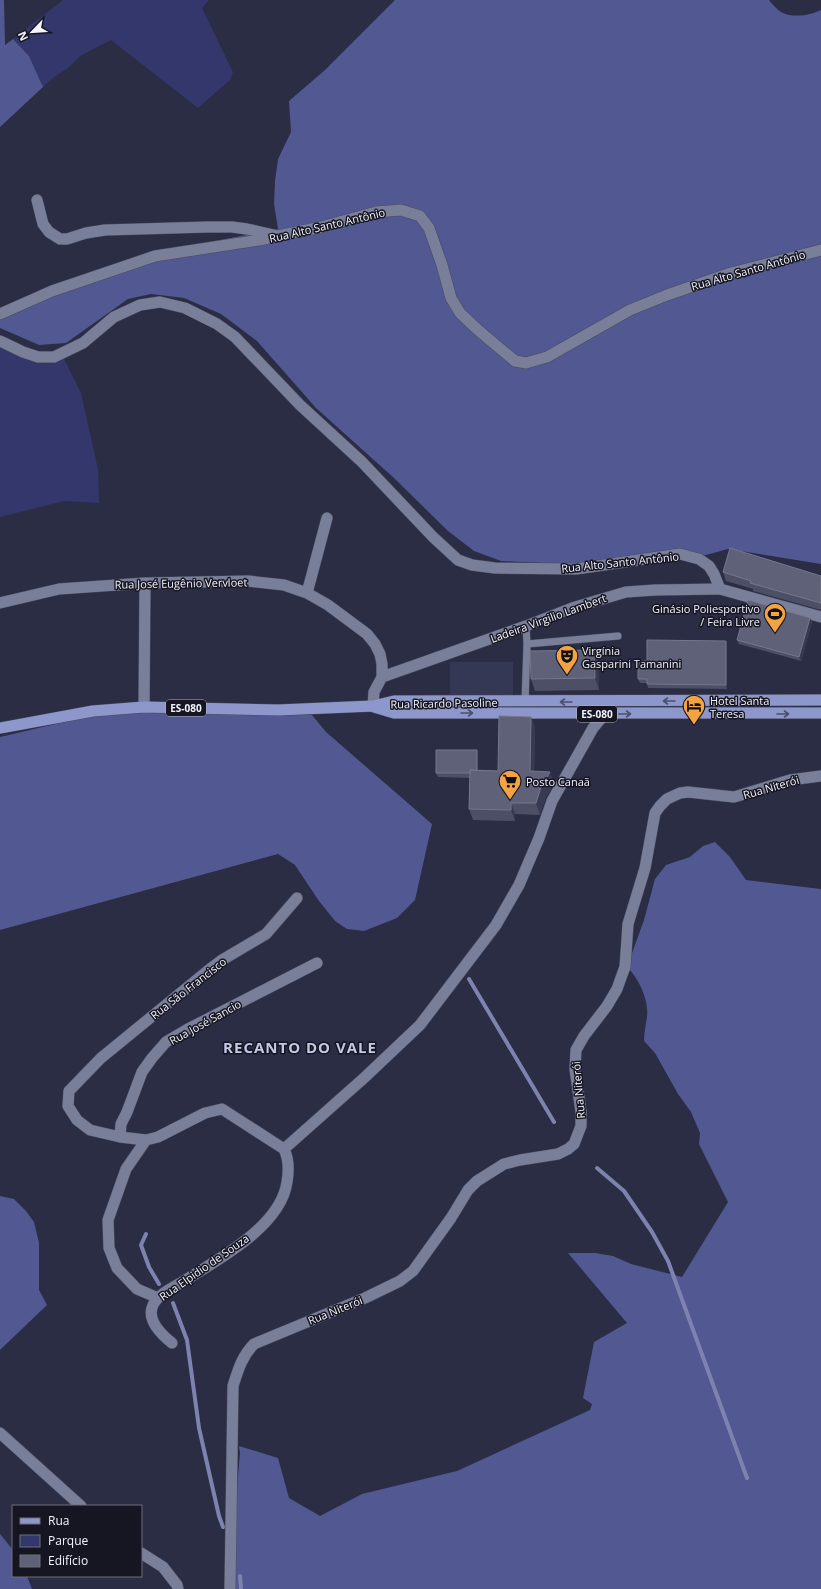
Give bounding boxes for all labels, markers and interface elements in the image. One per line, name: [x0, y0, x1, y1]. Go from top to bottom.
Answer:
north arrow: [12, 12, 52, 52]
text: N: [14, 29, 31, 44]
street label: Rua Alto Santo Antônio: [268, 204, 387, 246]
street label: Rua Alto Santo Antônio: [689, 246, 807, 294]
street label: Rua Alto Santo Antônio: [560, 548, 680, 576]
street label: Rua José Eugênio Vervloet: [115, 574, 247, 592]
street label: Ladeira Virgilio Lambert: [488, 590, 608, 646]
place label: Ginásio Poliesportivo / Feira Livre: [652, 601, 760, 629]
sports icon: Ginásio Poliesportivo / Feira Livre: [762, 601, 788, 634]
theatre icon: Virgínia Gasparini Tamanini: [554, 643, 580, 676]
place label: Virgínia Gasparini Tamanini: [582, 643, 681, 671]
hotel icon: Hotel Santa Teresa: [681, 693, 707, 726]
place label: Hotel Santa Teresa: [710, 693, 769, 721]
street label: Rua Ricardo Pasoline: [390, 695, 498, 711]
one-way arrow: [663, 697, 676, 705]
one-way arrow: [560, 698, 573, 706]
road number: ES-080: [166, 700, 206, 716]
road number: ES-080: [577, 706, 617, 722]
one-way arrow: [460, 709, 473, 717]
one-way arrow: [618, 710, 631, 718]
one-way arrow: [776, 710, 789, 718]
supermarket icon: Posto Canaã: [497, 768, 523, 801]
street label: Rua Niterói: [741, 772, 801, 802]
place label: Posto Canaã: [526, 774, 590, 789]
street label: Rua São Francisco: [147, 953, 229, 1022]
street label: Rua José Sancio: [166, 996, 244, 1048]
district label: RECANTO DO VALE: [223, 1037, 377, 1057]
street label: Rua Niterói: [568, 1061, 588, 1119]
street label: Rua Elpidio de Souza: [156, 1230, 252, 1304]
street label: Rua Niterói: [306, 1292, 364, 1328]
legend: [12, 1505, 142, 1577]
text: Rua: [48, 1512, 69, 1529]
text: Parque: [48, 1532, 88, 1549]
text: Edifício: [48, 1552, 88, 1569]

